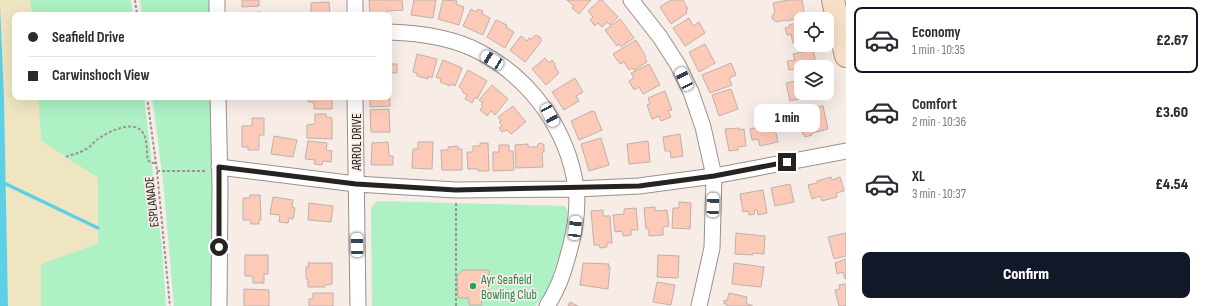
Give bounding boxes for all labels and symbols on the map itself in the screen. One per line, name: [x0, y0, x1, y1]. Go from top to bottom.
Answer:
car: [479, 49, 505, 71]
car: [673, 66, 695, 92]
car: [539, 102, 561, 128]
callout: 1 min: [754, 104, 820, 132]
street label: ARROL DRIVE: [349, 113, 365, 172]
route end: [778, 153, 796, 171]
street label: ESPLANADE: [141, 176, 163, 228]
car: [707, 193, 719, 217]
car: [568, 215, 582, 241]
car: [351, 233, 363, 257]
route start: [210, 238, 228, 256]
place label: Ayr Seafield Bowling Club: [480, 272, 537, 303]
marker: Ayr Seafield Bowling Club: [468, 281, 478, 291]

